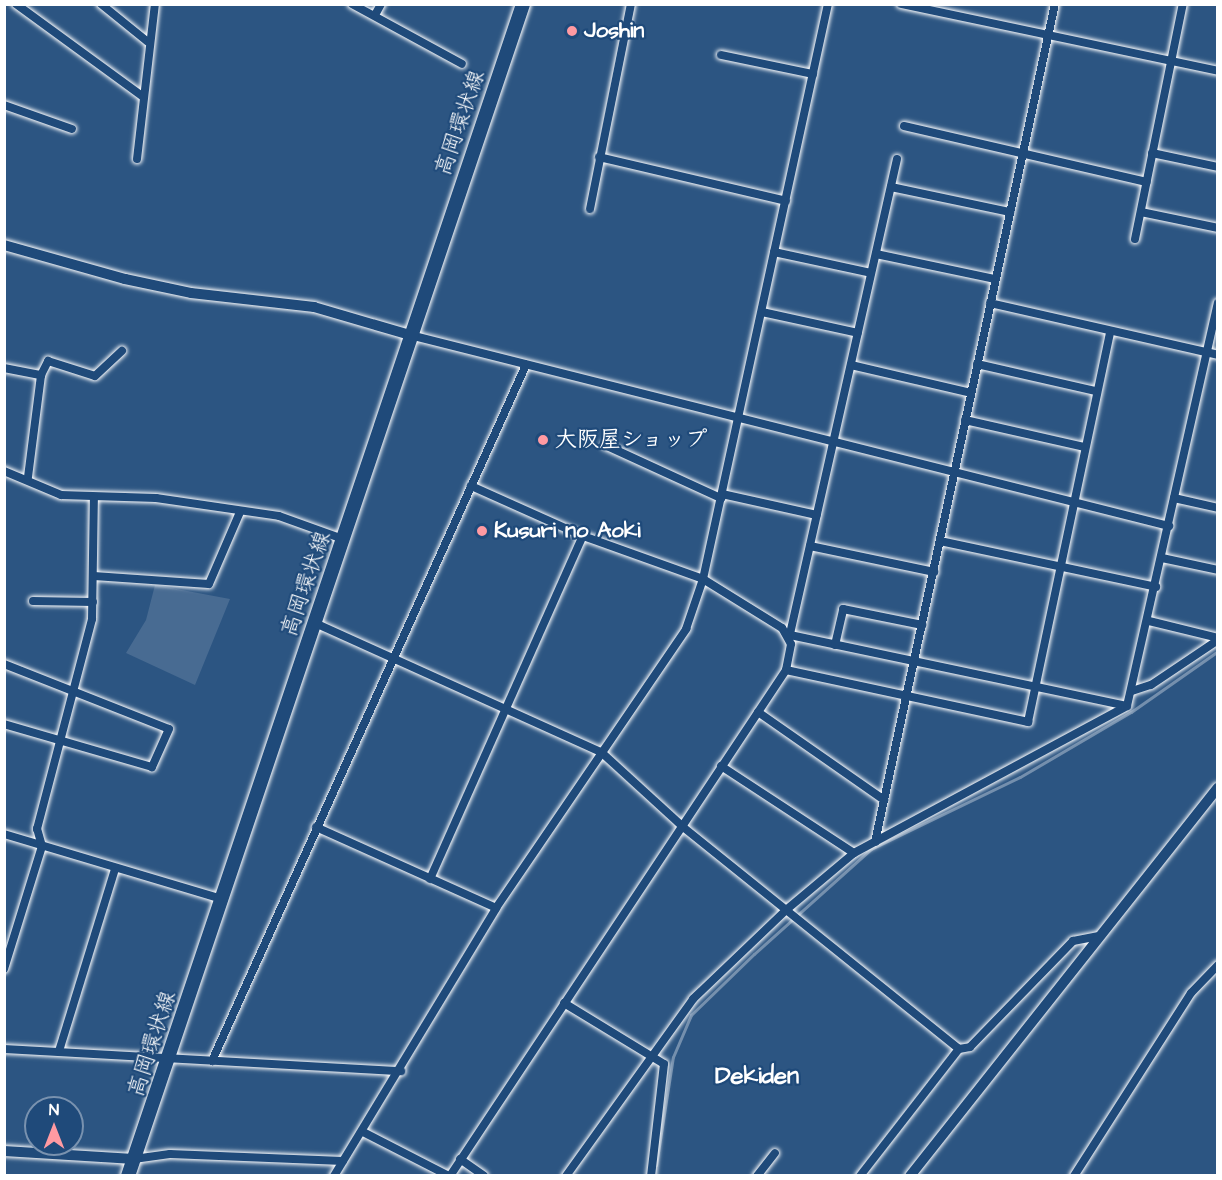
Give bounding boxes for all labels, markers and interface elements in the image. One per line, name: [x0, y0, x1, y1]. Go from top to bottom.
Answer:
place label: Joshin: [584, 18, 644, 44]
marker: Joshin: [565, 24, 579, 38]
street label: 高岡環状線: [430, 67, 490, 179]
place label: 大阪屋ショップ: [555, 427, 709, 453]
marker: 大阪屋ショップ: [536, 433, 550, 447]
place label: Kusuri no Aoki: [494, 518, 640, 544]
marker: Kusuri no Aoki: [475, 524, 489, 538]
street label: 高岡環状線: [276, 528, 336, 640]
street label: 高岡環状線: [122, 988, 182, 1100]
district label: Dekiden: [715, 1063, 799, 1091]
north arrow: [24, 1096, 84, 1156]
text: N: [49, 1099, 59, 1121]

